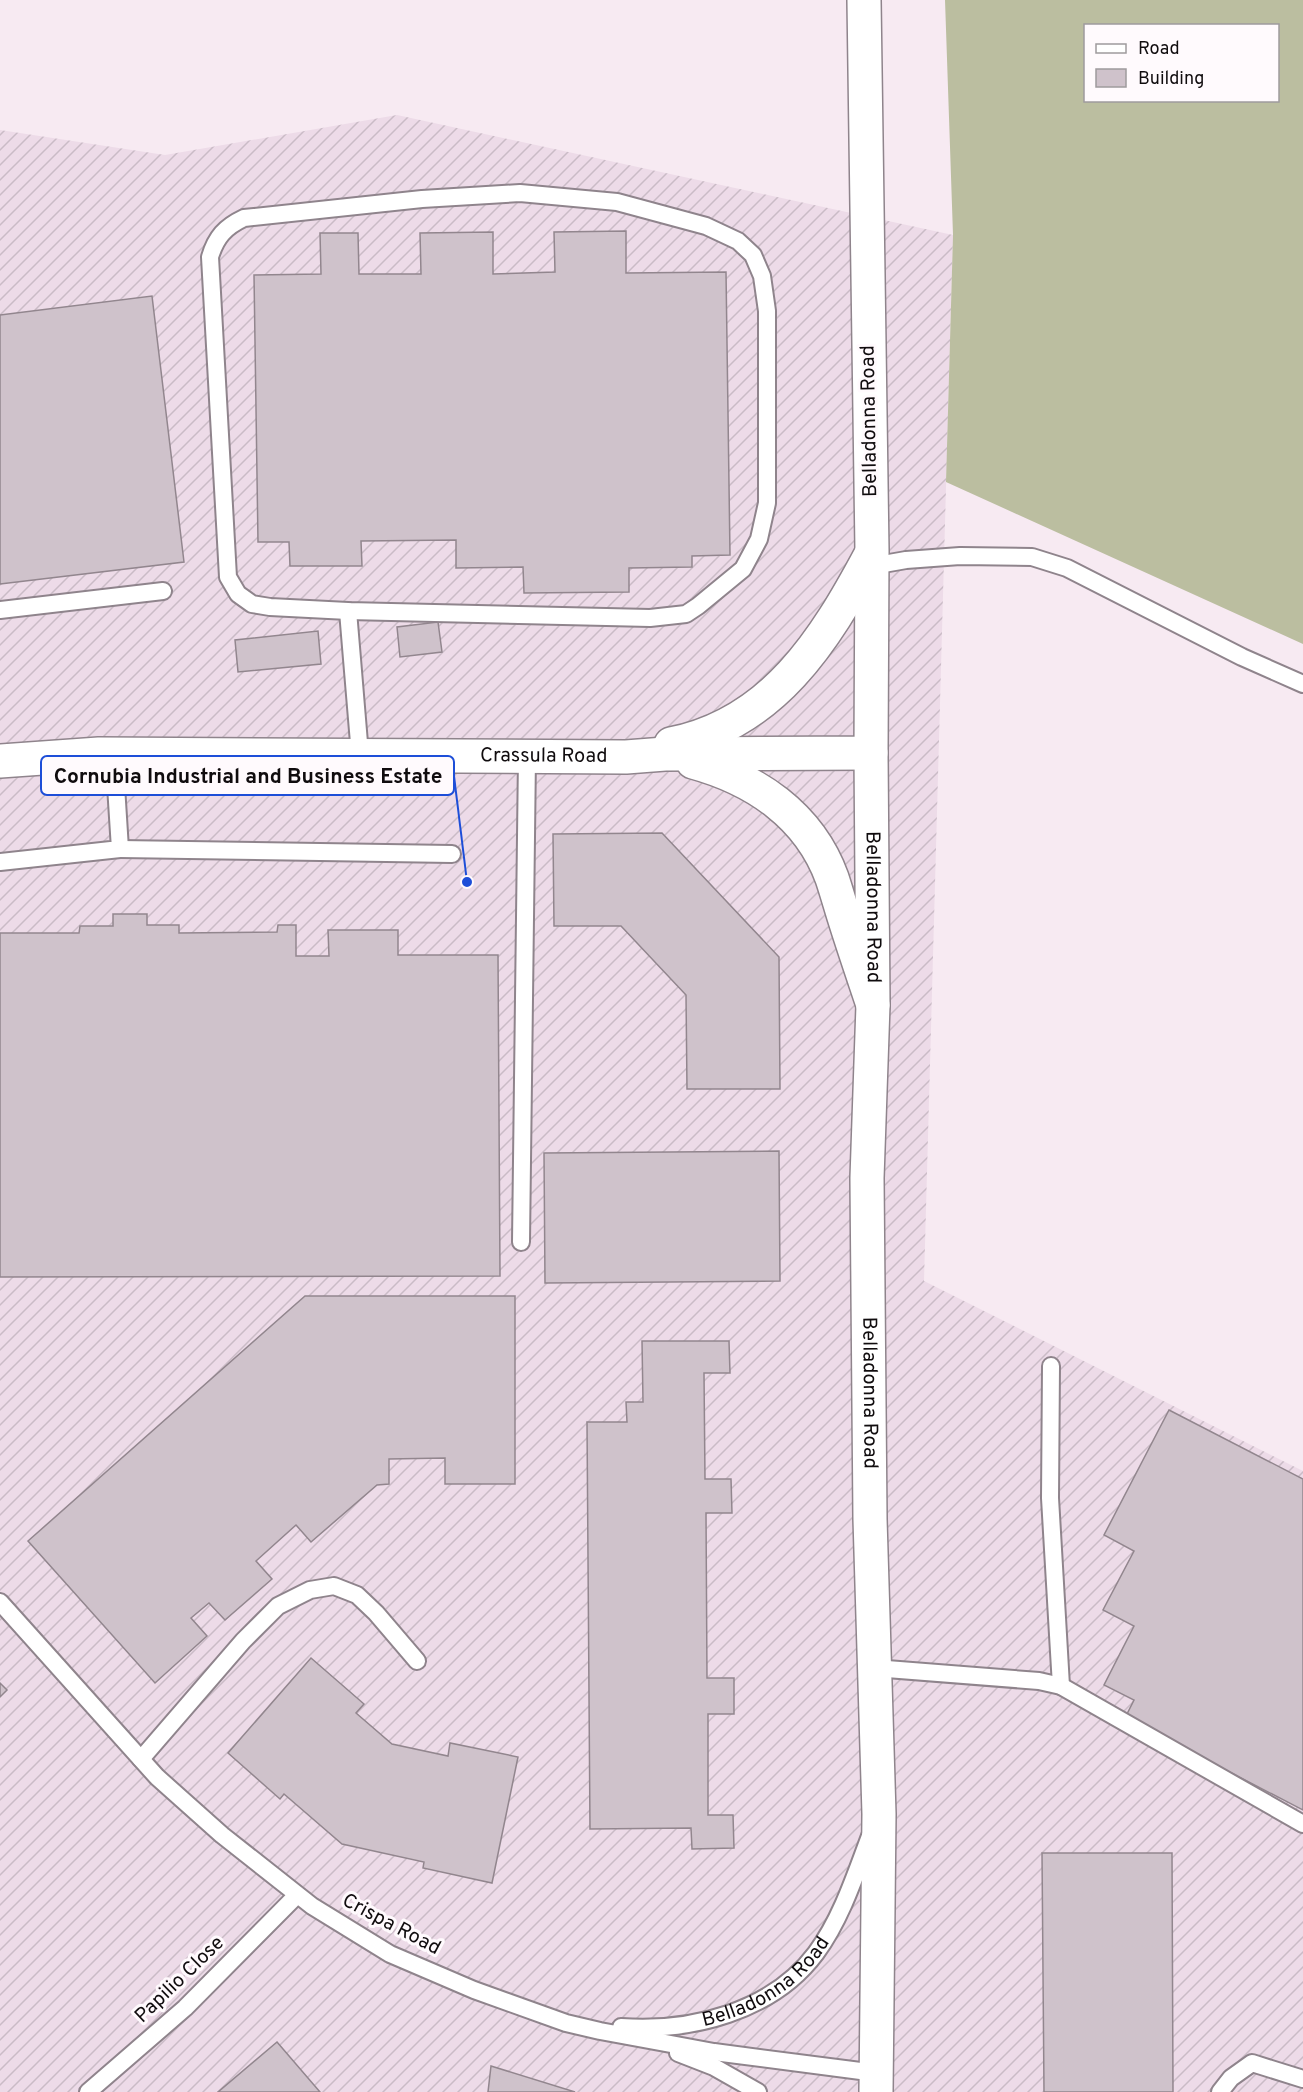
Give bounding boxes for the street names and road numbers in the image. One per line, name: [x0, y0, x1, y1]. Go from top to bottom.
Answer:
street label: Belladonna Road: [856, 345, 884, 497]
street label: Crassula Road: [480, 743, 608, 770]
street label: Belladonna Road: [859, 831, 886, 983]
street label: Belladonna Road: [855, 1317, 883, 1469]
street label: Crispa Road: [337, 1888, 445, 1962]
street label: Papilio Close: [130, 1931, 230, 2029]
street label: Belladonna Road: [699, 1932, 836, 2034]

